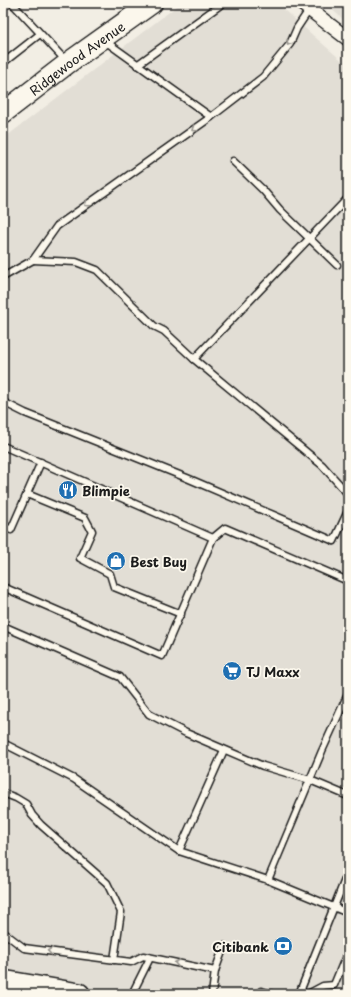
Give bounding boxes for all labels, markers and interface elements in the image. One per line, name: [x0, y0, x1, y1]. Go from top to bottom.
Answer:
street label: Ridgewood Avenue: [25, 16, 128, 99]
one-way arrow: [287, 39, 294, 46]
one-way arrow: [191, 124, 198, 131]
one-way arrow: [85, 199, 92, 206]
restaurant icon: Blimpie: [57, 479, 79, 501]
place label: Blimpie: [82, 481, 130, 500]
shop icon: Best Buy: [105, 550, 127, 572]
place label: Best Buy: [130, 552, 187, 571]
supermarket icon: TJ Maxx: [221, 660, 243, 682]
place label: TJ Maxx: [246, 662, 300, 681]
bank icon: Citibank: [272, 935, 294, 957]
place label: Citibank: [212, 937, 269, 956]
one-way arrow: [46, 947, 53, 956]
one-way arrow: [174, 960, 180, 968]

